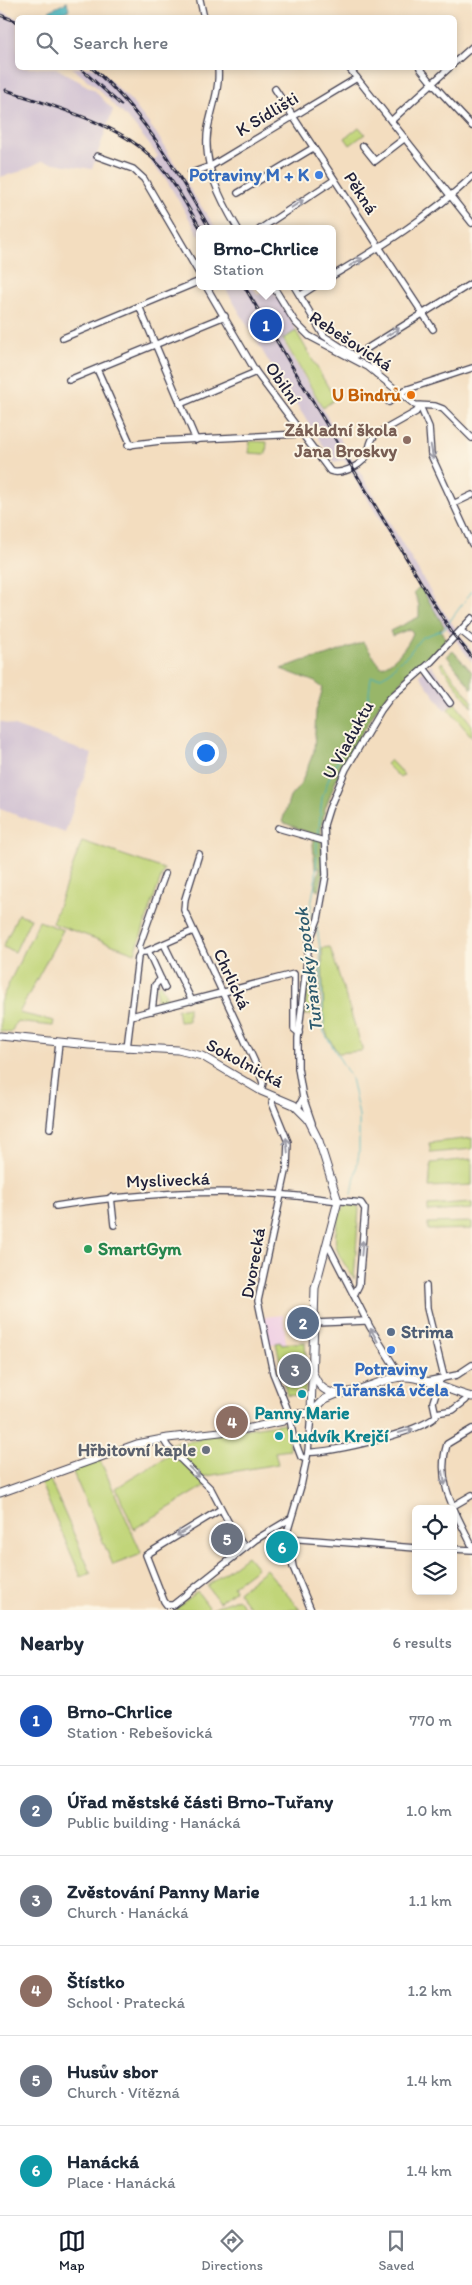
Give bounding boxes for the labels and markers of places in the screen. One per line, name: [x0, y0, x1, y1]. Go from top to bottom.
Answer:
place label: Potraviny M + K: [189, 164, 310, 186]
marker: Potraviny M + K: [313, 169, 325, 181]
pin: 1: [250, 306, 282, 344]
place label: U Bindrů: [332, 384, 401, 406]
marker: U Bindrů: [405, 389, 417, 401]
place label: Základní škola Jana Broskvy: [285, 419, 397, 462]
marker: Základní škola Jana Broskvy: [401, 434, 413, 446]
place label: SmartGym: [98, 1238, 182, 1260]
marker: SmartGym: [82, 1243, 94, 1255]
pin: 2: [287, 1304, 319, 1342]
place label: Strima: [401, 1321, 453, 1343]
marker: Strima: [385, 1326, 397, 1338]
marker: Potraviny Tuřanská včela: [385, 1344, 397, 1356]
pin: 3: [279, 1351, 311, 1389]
place label: Potraviny Tuřanská včela: [333, 1358, 449, 1401]
marker: Panny Marie: [296, 1388, 308, 1400]
place label: Panny Marie: [254, 1402, 350, 1424]
pin: 4: [216, 1403, 248, 1441]
place label: Ludvík Krejčí: [289, 1425, 389, 1447]
marker: Ludvík Krejčí: [273, 1430, 285, 1442]
place label: Hřbitovní kaple: [78, 1439, 196, 1461]
marker: Hřbitovní kaple: [200, 1444, 212, 1456]
pin: 5: [211, 1520, 243, 1558]
pin: 6: [266, 1528, 298, 1566]

